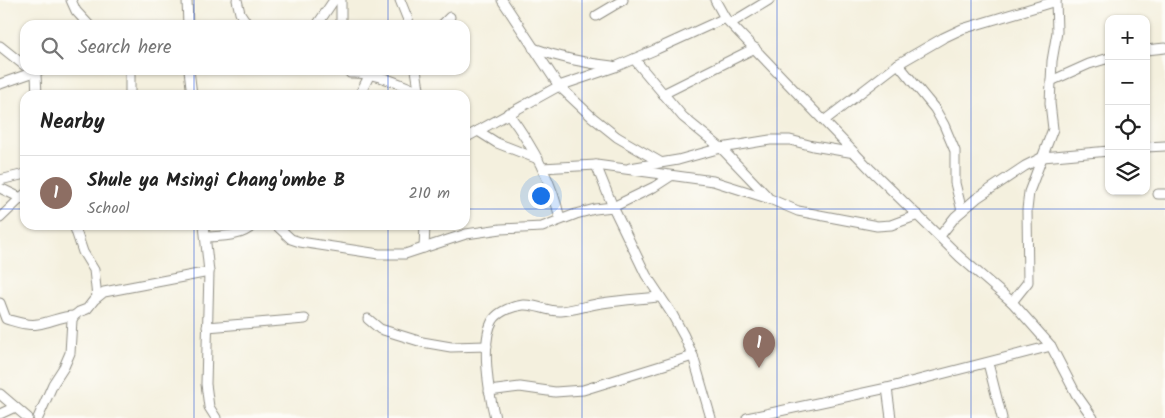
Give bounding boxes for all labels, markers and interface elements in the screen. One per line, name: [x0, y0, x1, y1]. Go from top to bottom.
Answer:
map controls: [1105, 15, 1150, 195]
button: +: [1105, 15, 1150, 60]
search box: [20, 20, 470, 75]
text: Search here: [78, 33, 172, 63]
icon: search: [38, 34, 66, 62]
button: −: [1105, 60, 1150, 105]
button: locate: [1105, 105, 1150, 150]
text: Nearby: [40, 106, 105, 139]
button: layers: [1105, 150, 1150, 195]
text: Shule ya Msingi Chang'ombe B: [87, 166, 345, 196]
text: 1: [54, 181, 58, 206]
text: 210 m: [409, 181, 450, 206]
your location: [528, 183, 554, 209]
text: School: [87, 196, 130, 221]
pin: 1: [743, 327, 775, 368]

